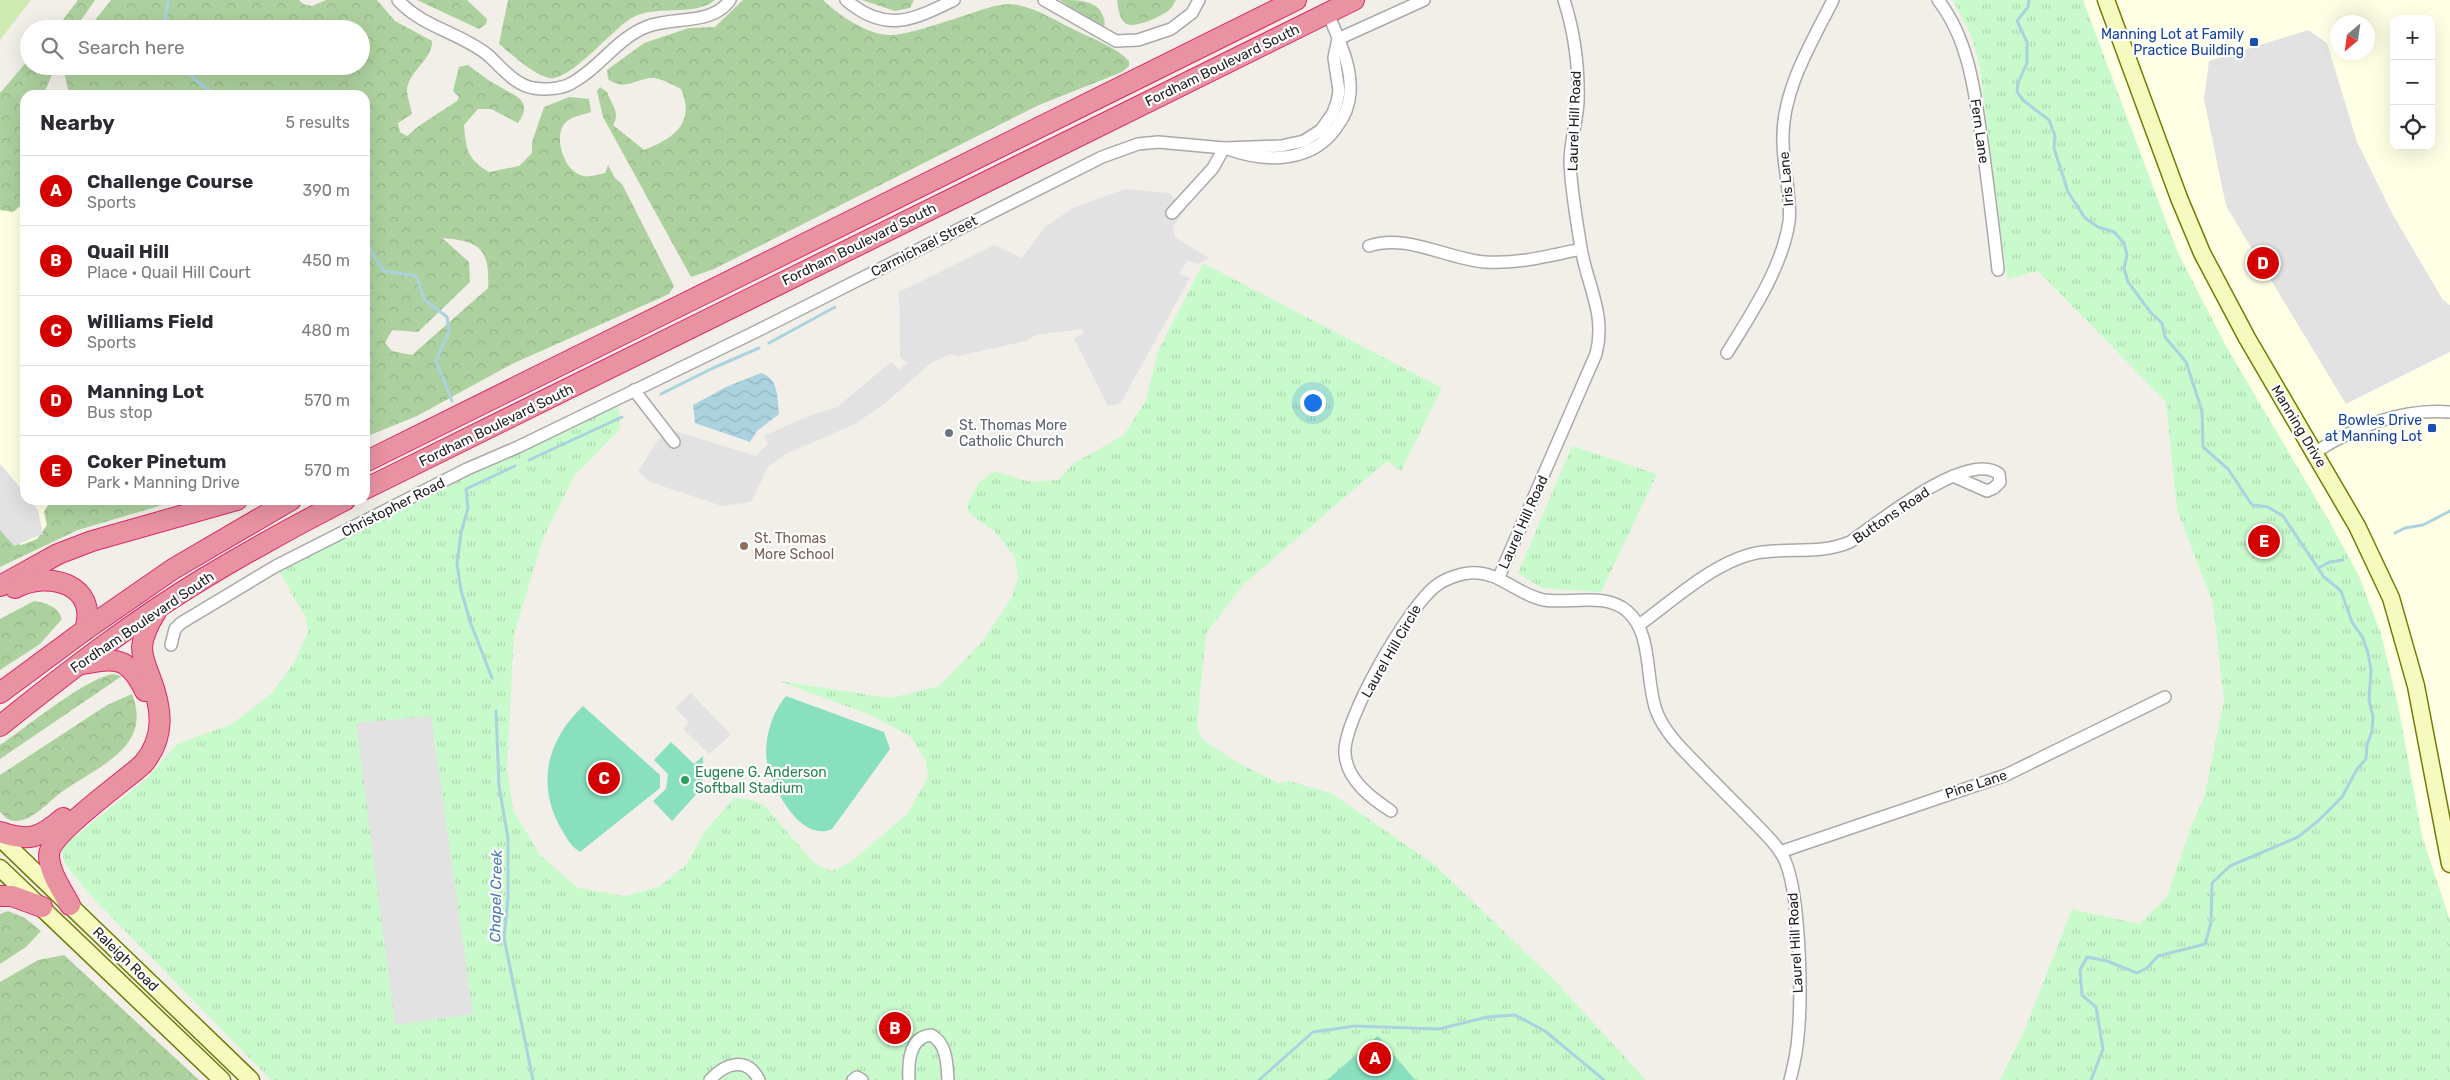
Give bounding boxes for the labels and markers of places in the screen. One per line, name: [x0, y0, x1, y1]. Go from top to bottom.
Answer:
place label: Manning Lot at Family Practice Building: [2101, 26, 2244, 59]
marker: Manning Lot at Family Practice Building: [2248, 36, 2260, 48]
pin: D: [2247, 244, 2279, 282]
place label: Bowles Drive at Manning Lot: [2325, 412, 2423, 445]
place label: St. Thomas More Catholic Church: [959, 417, 1067, 450]
marker: Bowles Drive at Manning Lot: [2426, 422, 2438, 434]
marker: St. Thomas More Catholic Church: [943, 427, 955, 439]
pin: E: [2248, 522, 2280, 560]
place label: St. Thomas More School: [754, 530, 834, 563]
marker: St. Thomas More School: [738, 540, 750, 552]
pin: C: [588, 759, 620, 797]
place label: Eugene G. Anderson Softball Stadium: [695, 764, 827, 797]
marker: Eugene G. Anderson Softball Stadium: [679, 774, 691, 786]
pin: B: [879, 1009, 911, 1047]
pin: A: [1359, 1039, 1391, 1077]

